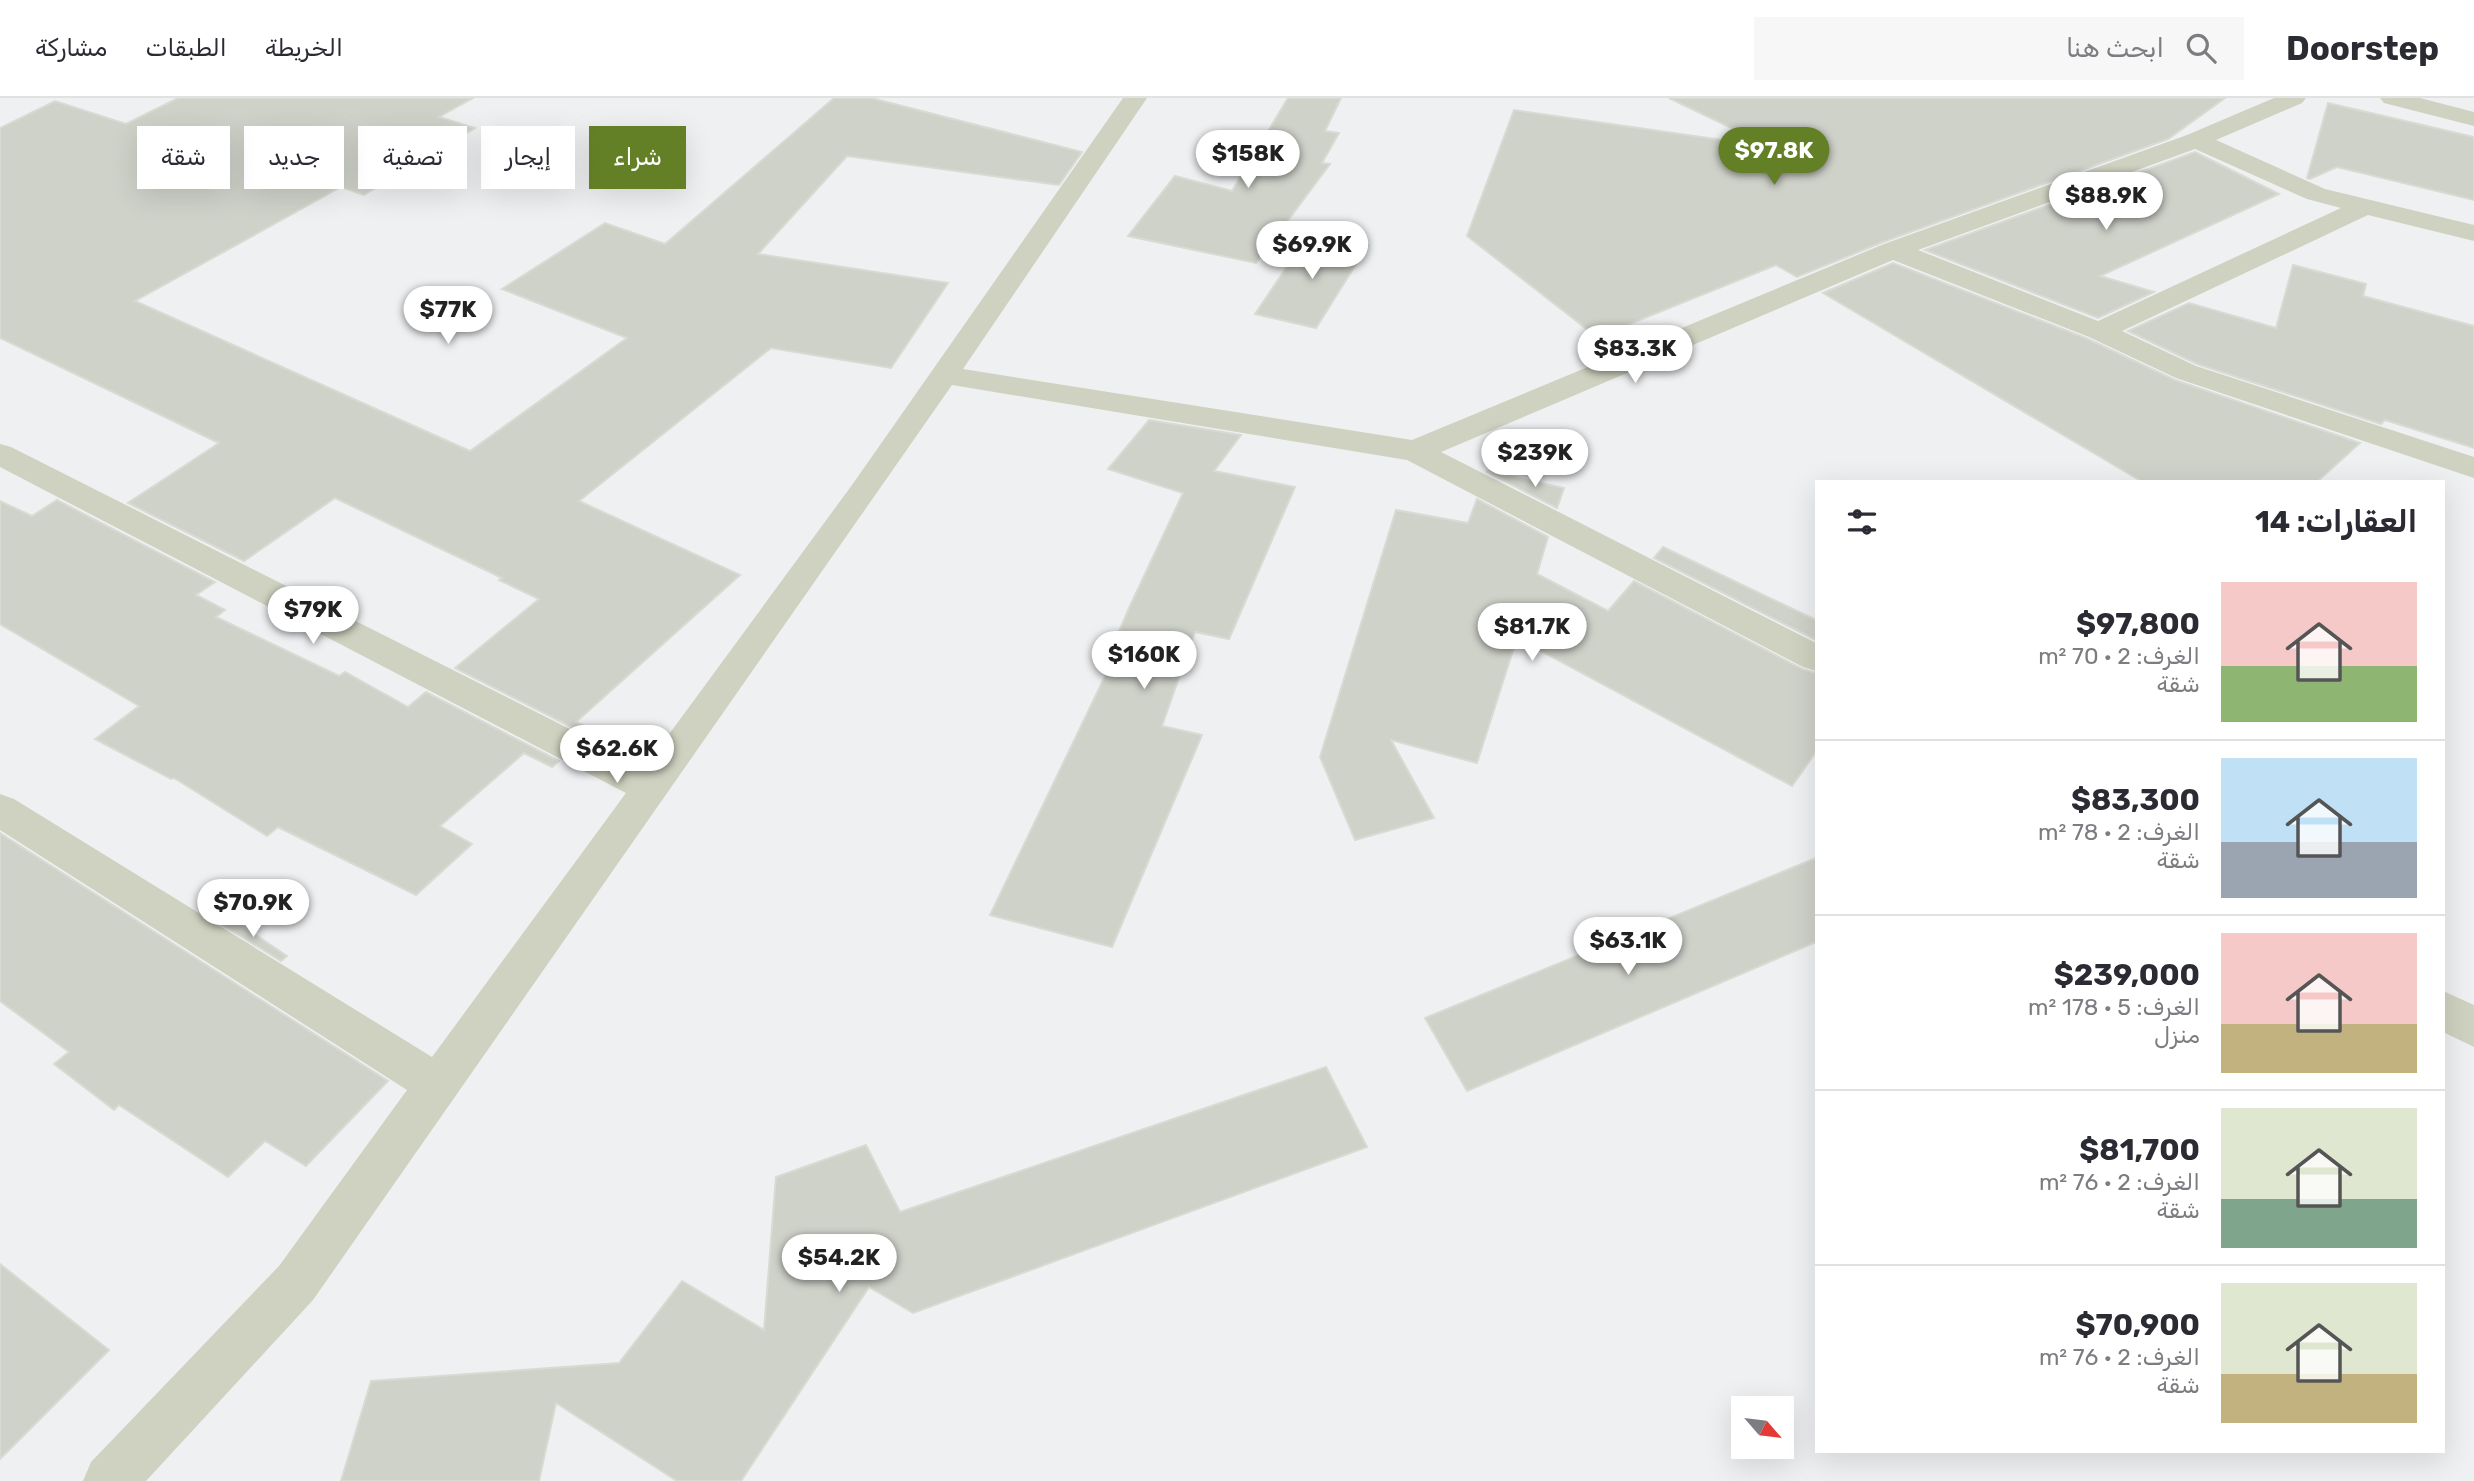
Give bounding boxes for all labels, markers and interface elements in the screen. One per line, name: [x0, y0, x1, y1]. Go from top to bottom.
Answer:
search box: [1754, 17, 2244, 80]
icon: search: [2182, 29, 2220, 67]
text: Doorstep: [2286, 29, 2439, 68]
text: ابحث هنا: [2066, 33, 2164, 64]
text: مشاركة: [35, 34, 107, 62]
text: الطبقات: [145, 34, 227, 62]
text: الخريطة: [265, 34, 343, 62]
chip: شقة: [137, 126, 230, 189]
chip: جديد: [244, 126, 344, 189]
chip: تصفية: [358, 126, 467, 189]
chip: إيجار: [481, 126, 575, 189]
chip: شراء: [589, 126, 686, 189]
pin: $97.8K: [1717, 127, 1831, 187]
pin: $158K: [1199, 130, 1297, 190]
text: $97.8K: [1734, 136, 1814, 164]
text: $158K: [1212, 139, 1284, 167]
pin: $88.9K: [2049, 172, 2163, 232]
text: $88.9K: [2065, 181, 2147, 209]
pin: $69.9K: [1255, 222, 1369, 281]
text: $69.9K: [1272, 230, 1352, 258]
pin: $77K: [407, 286, 489, 346]
text: $77K: [420, 295, 476, 323]
pin: $83.3K: [1578, 326, 1692, 385]
text: $83.3K: [1593, 334, 1677, 362]
pin: $239K: [1486, 430, 1584, 489]
text: $239K: [1497, 438, 1573, 466]
icon: filters: [1843, 503, 1881, 541]
text: العقارات: 14: [2255, 504, 2417, 540]
pin: $79K: [272, 587, 354, 646]
text: $79K: [284, 595, 342, 623]
pin: $81.7K: [1475, 603, 1589, 663]
text: $97,800: [2076, 606, 2200, 642]
icon: home: [2277, 610, 2361, 694]
text: $81.7K: [1494, 612, 1570, 640]
pin: $160K: [1095, 632, 1193, 691]
text: $160K: [1108, 640, 1180, 668]
text: الغرف: 2 · 70 m²: [2038, 642, 2200, 670]
text: شقة: [2156, 670, 2200, 698]
pin: $62.6K: [560, 726, 674, 785]
text: $62.6K: [576, 734, 658, 762]
text: $83,300: [2071, 782, 2200, 818]
icon: home: [2277, 786, 2361, 870]
text: الغرف: 2 · 78 m²: [2038, 818, 2200, 846]
text: شقة: [2156, 846, 2200, 874]
pin: $70.9K: [196, 880, 310, 939]
text: $70.9K: [213, 888, 293, 916]
pin: $63.1K: [1571, 918, 1685, 977]
text: $63.1K: [1589, 926, 1667, 954]
text: $239,000: [2054, 957, 2200, 993]
icon: home: [2277, 961, 2361, 1045]
text: الغرف: 5 · 178 m²: [2028, 993, 2200, 1021]
text: منزل: [2154, 1021, 2200, 1049]
text: $81,700: [2079, 1132, 2200, 1168]
icon: home: [2277, 1136, 2361, 1220]
text: الغرف: 2 · 76 m²: [2039, 1168, 2200, 1196]
text: شقة: [2156, 1196, 2200, 1224]
pin: $54.2K: [782, 1234, 896, 1294]
text: $54.2K: [798, 1243, 880, 1271]
text: $70,900: [2075, 1307, 2200, 1343]
icon: home: [2277, 1311, 2361, 1395]
text: الغرف: 2 · 76 m²: [2039, 1343, 2200, 1371]
text: شقة: [2156, 1371, 2200, 1399]
north arrow: [1731, 1396, 1794, 1460]
map controls: [1731, 1396, 1794, 1459]

